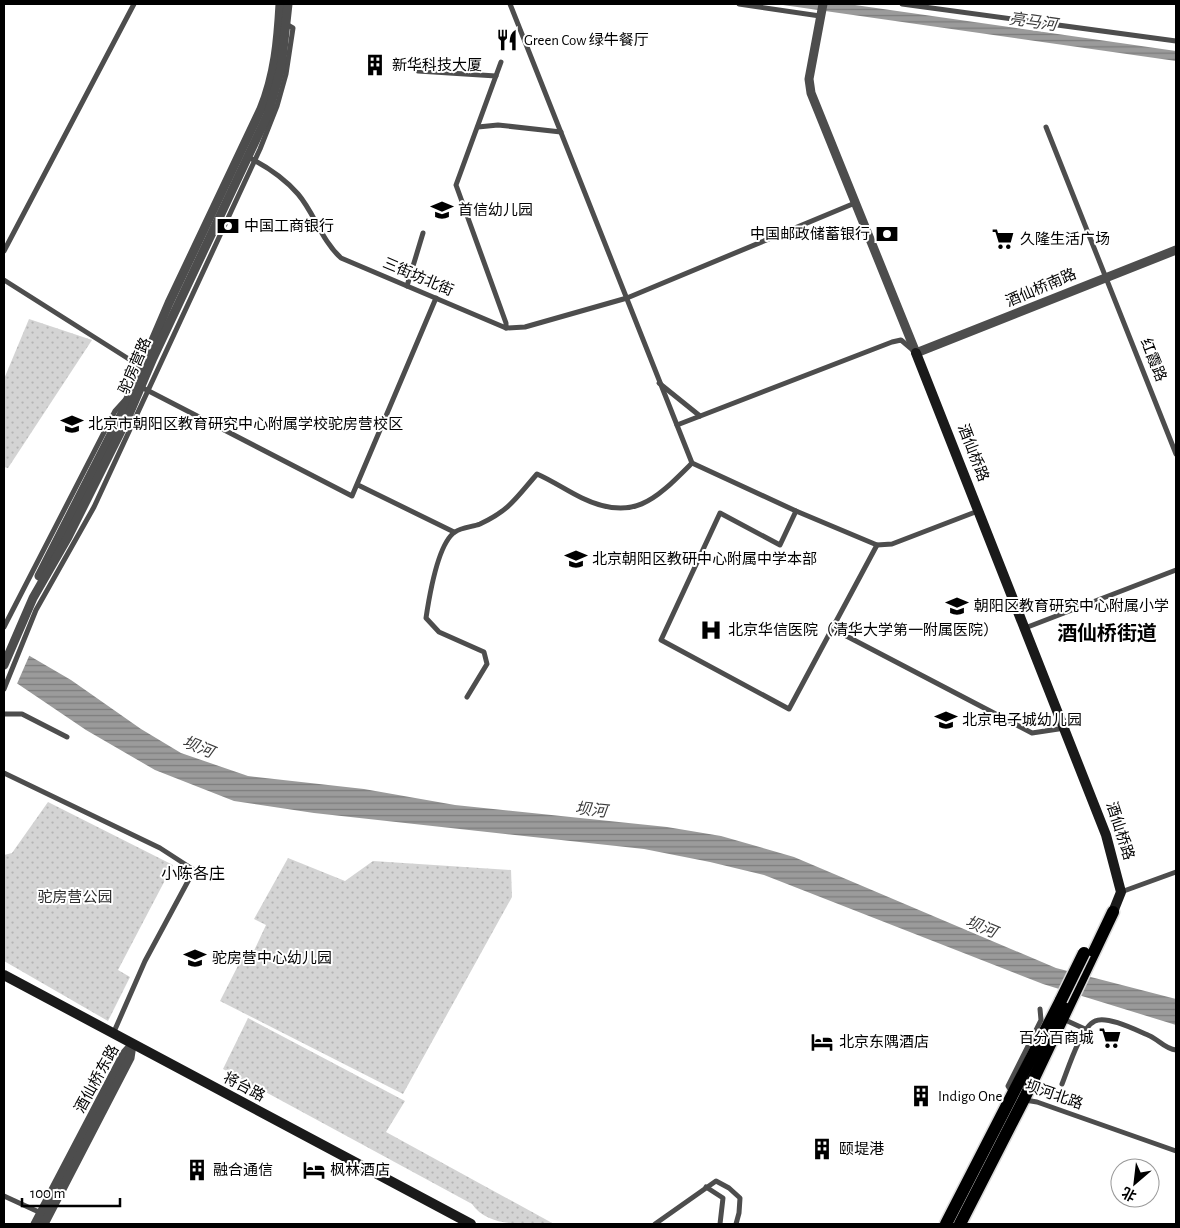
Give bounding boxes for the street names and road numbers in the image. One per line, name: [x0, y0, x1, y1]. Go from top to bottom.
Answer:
street label: 三街坊北街: [381, 254, 456, 299]
street label: 酒仙桥南路: [1003, 265, 1078, 310]
street label: 驼房营路: [115, 335, 154, 397]
street label: 红霞路: [1138, 336, 1169, 384]
street label: 酒仙桥路: [955, 422, 993, 484]
street label: 酒仙桥路: [1104, 800, 1138, 862]
street label: 酒仙桥东路: [71, 1042, 122, 1115]
street label: 将台路: [221, 1069, 268, 1104]
street label: 坝河北路: [1023, 1076, 1085, 1112]

